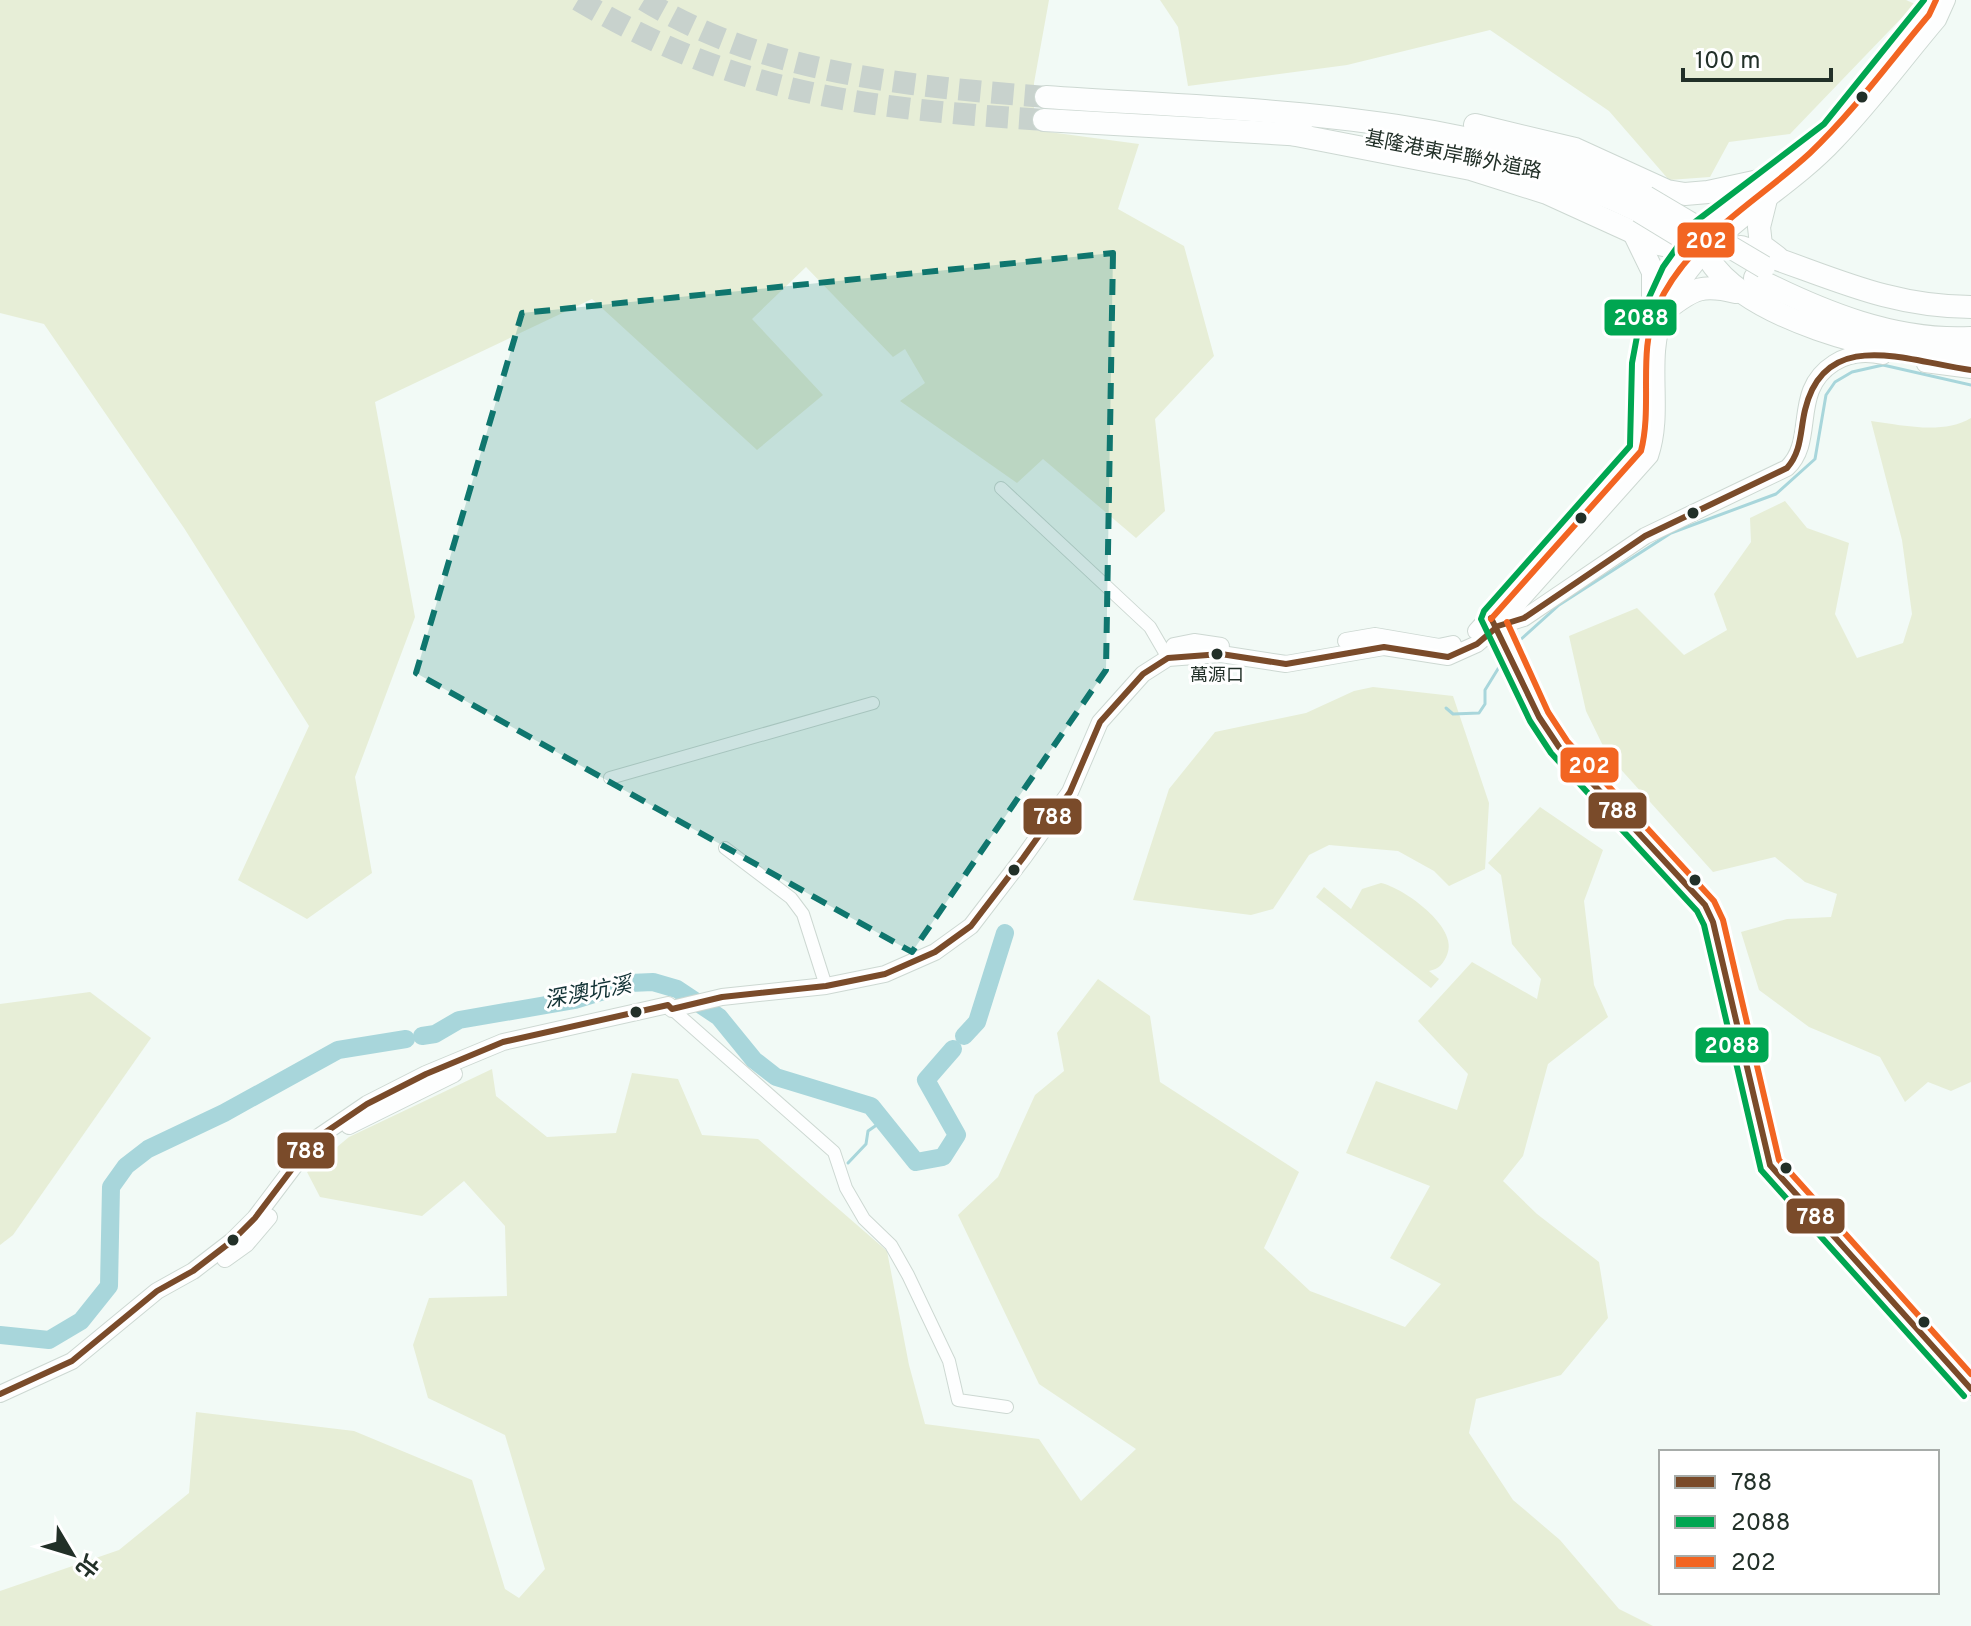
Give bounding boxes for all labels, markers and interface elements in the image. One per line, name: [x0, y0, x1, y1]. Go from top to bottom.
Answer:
scale bar: [1683, 32, 1831, 82]
text: 100 m: [1695, 47, 1761, 77]
unlabelled marker: [1854, 89, 1870, 105]
street label: 基隆港東岸聯外道路: [1362, 126, 1544, 186]
line badge: 202: [1676, 221, 1736, 259]
text: 202: [1685, 229, 1727, 256]
line badge: 2088: [1603, 298, 1678, 337]
text: 2088: [1613, 306, 1669, 333]
unlabelled marker: [1685, 505, 1701, 521]
unlabelled marker: [1573, 510, 1589, 526]
marker: 萬源口: [1209, 646, 1225, 662]
place label: 萬源口: [1190, 665, 1244, 688]
line badge: 202: [1559, 746, 1620, 784]
text: 202: [1568, 754, 1610, 781]
line badge: 788: [1587, 791, 1648, 830]
line badge: 788: [1022, 797, 1083, 836]
text: 788: [1599, 799, 1637, 826]
text: 788: [1034, 805, 1072, 832]
unlabelled marker: [1006, 862, 1022, 878]
unlabelled marker: [1687, 872, 1703, 888]
water label: 深澳坑溪: [542, 972, 637, 1016]
unlabelled marker: [628, 1004, 644, 1020]
line badge: 2088: [1694, 1026, 1770, 1064]
text: 2088: [1704, 1034, 1760, 1061]
line badge: 788: [276, 1131, 336, 1170]
text: 788: [287, 1139, 325, 1166]
unlabelled marker: [1778, 1160, 1794, 1176]
line badge: 788: [1785, 1197, 1846, 1235]
text: 788: [1797, 1205, 1835, 1232]
unlabelled marker: [225, 1232, 241, 1248]
unlabelled marker: [1916, 1314, 1932, 1330]
legend: [1659, 1450, 1939, 1594]
text: 788: [1731, 1469, 1772, 1499]
text: 2088: [1731, 1509, 1790, 1539]
north arrow: [32, 1514, 112, 1594]
text: 北: [68, 1548, 103, 1582]
text: 202: [1731, 1549, 1776, 1579]

